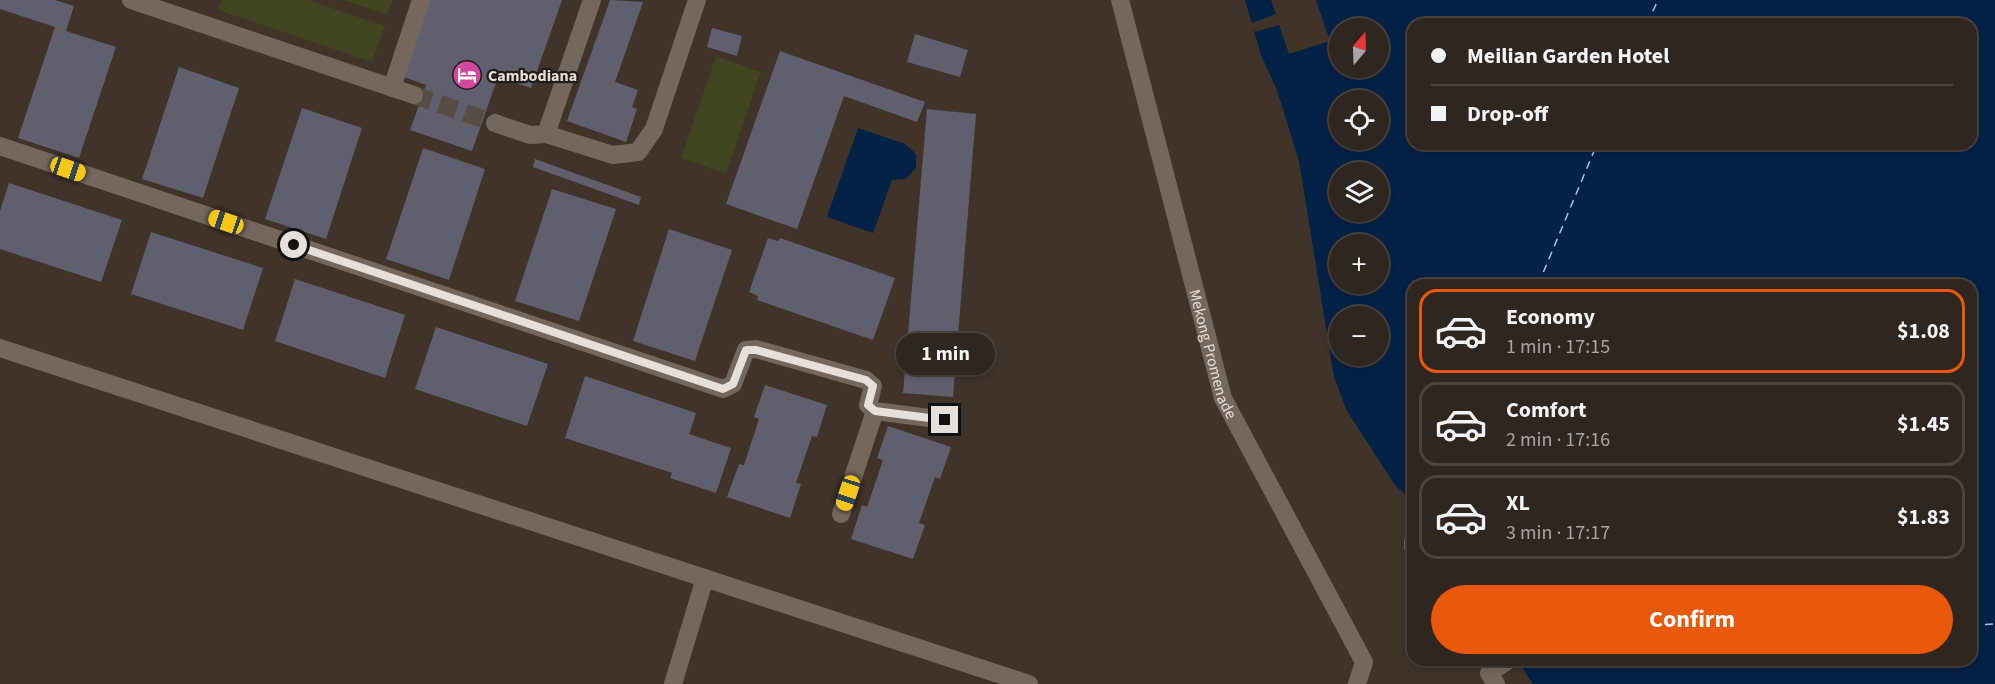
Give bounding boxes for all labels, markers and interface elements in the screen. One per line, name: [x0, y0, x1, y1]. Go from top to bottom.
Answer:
north arrow: [1329, 18, 1389, 78]
map controls: [1329, 18, 1389, 366]
text: Meilian Garden Hotel: [1467, 40, 1670, 72]
hotel icon: Cambodiana: [451, 59, 483, 91]
place label: Cambodiana: [488, 65, 577, 87]
button: locate: [1329, 90, 1389, 150]
text: Drop-off: [1467, 98, 1548, 130]
car: [48, 155, 88, 183]
button: layers: [1329, 162, 1389, 222]
car: [206, 208, 246, 236]
route start: [280, 231, 307, 258]
button: +: [1329, 234, 1389, 294]
street label: Mekong Promenade: [1183, 287, 1242, 423]
text: Economy: [1506, 301, 1595, 333]
icon: car: [1434, 304, 1488, 358]
button: −: [1329, 306, 1389, 366]
text: $1.08: [1897, 315, 1950, 347]
callout: 1 min: [896, 333, 994, 375]
text: 1 min · 17:15: [1506, 333, 1610, 361]
text: 1 min: [921, 340, 970, 368]
text: Comfort: [1506, 394, 1587, 426]
icon: car: [1434, 397, 1488, 451]
route end: [931, 406, 958, 433]
text: $1.45: [1897, 408, 1950, 440]
text: 2 min · 17:16: [1506, 426, 1610, 454]
car: [834, 473, 862, 513]
text: XL: [1506, 487, 1530, 519]
icon: car: [1434, 490, 1488, 544]
text: $1.83: [1897, 501, 1950, 533]
text: 3 min · 17:17: [1506, 519, 1610, 547]
button: Confirm: [1431, 585, 1953, 654]

